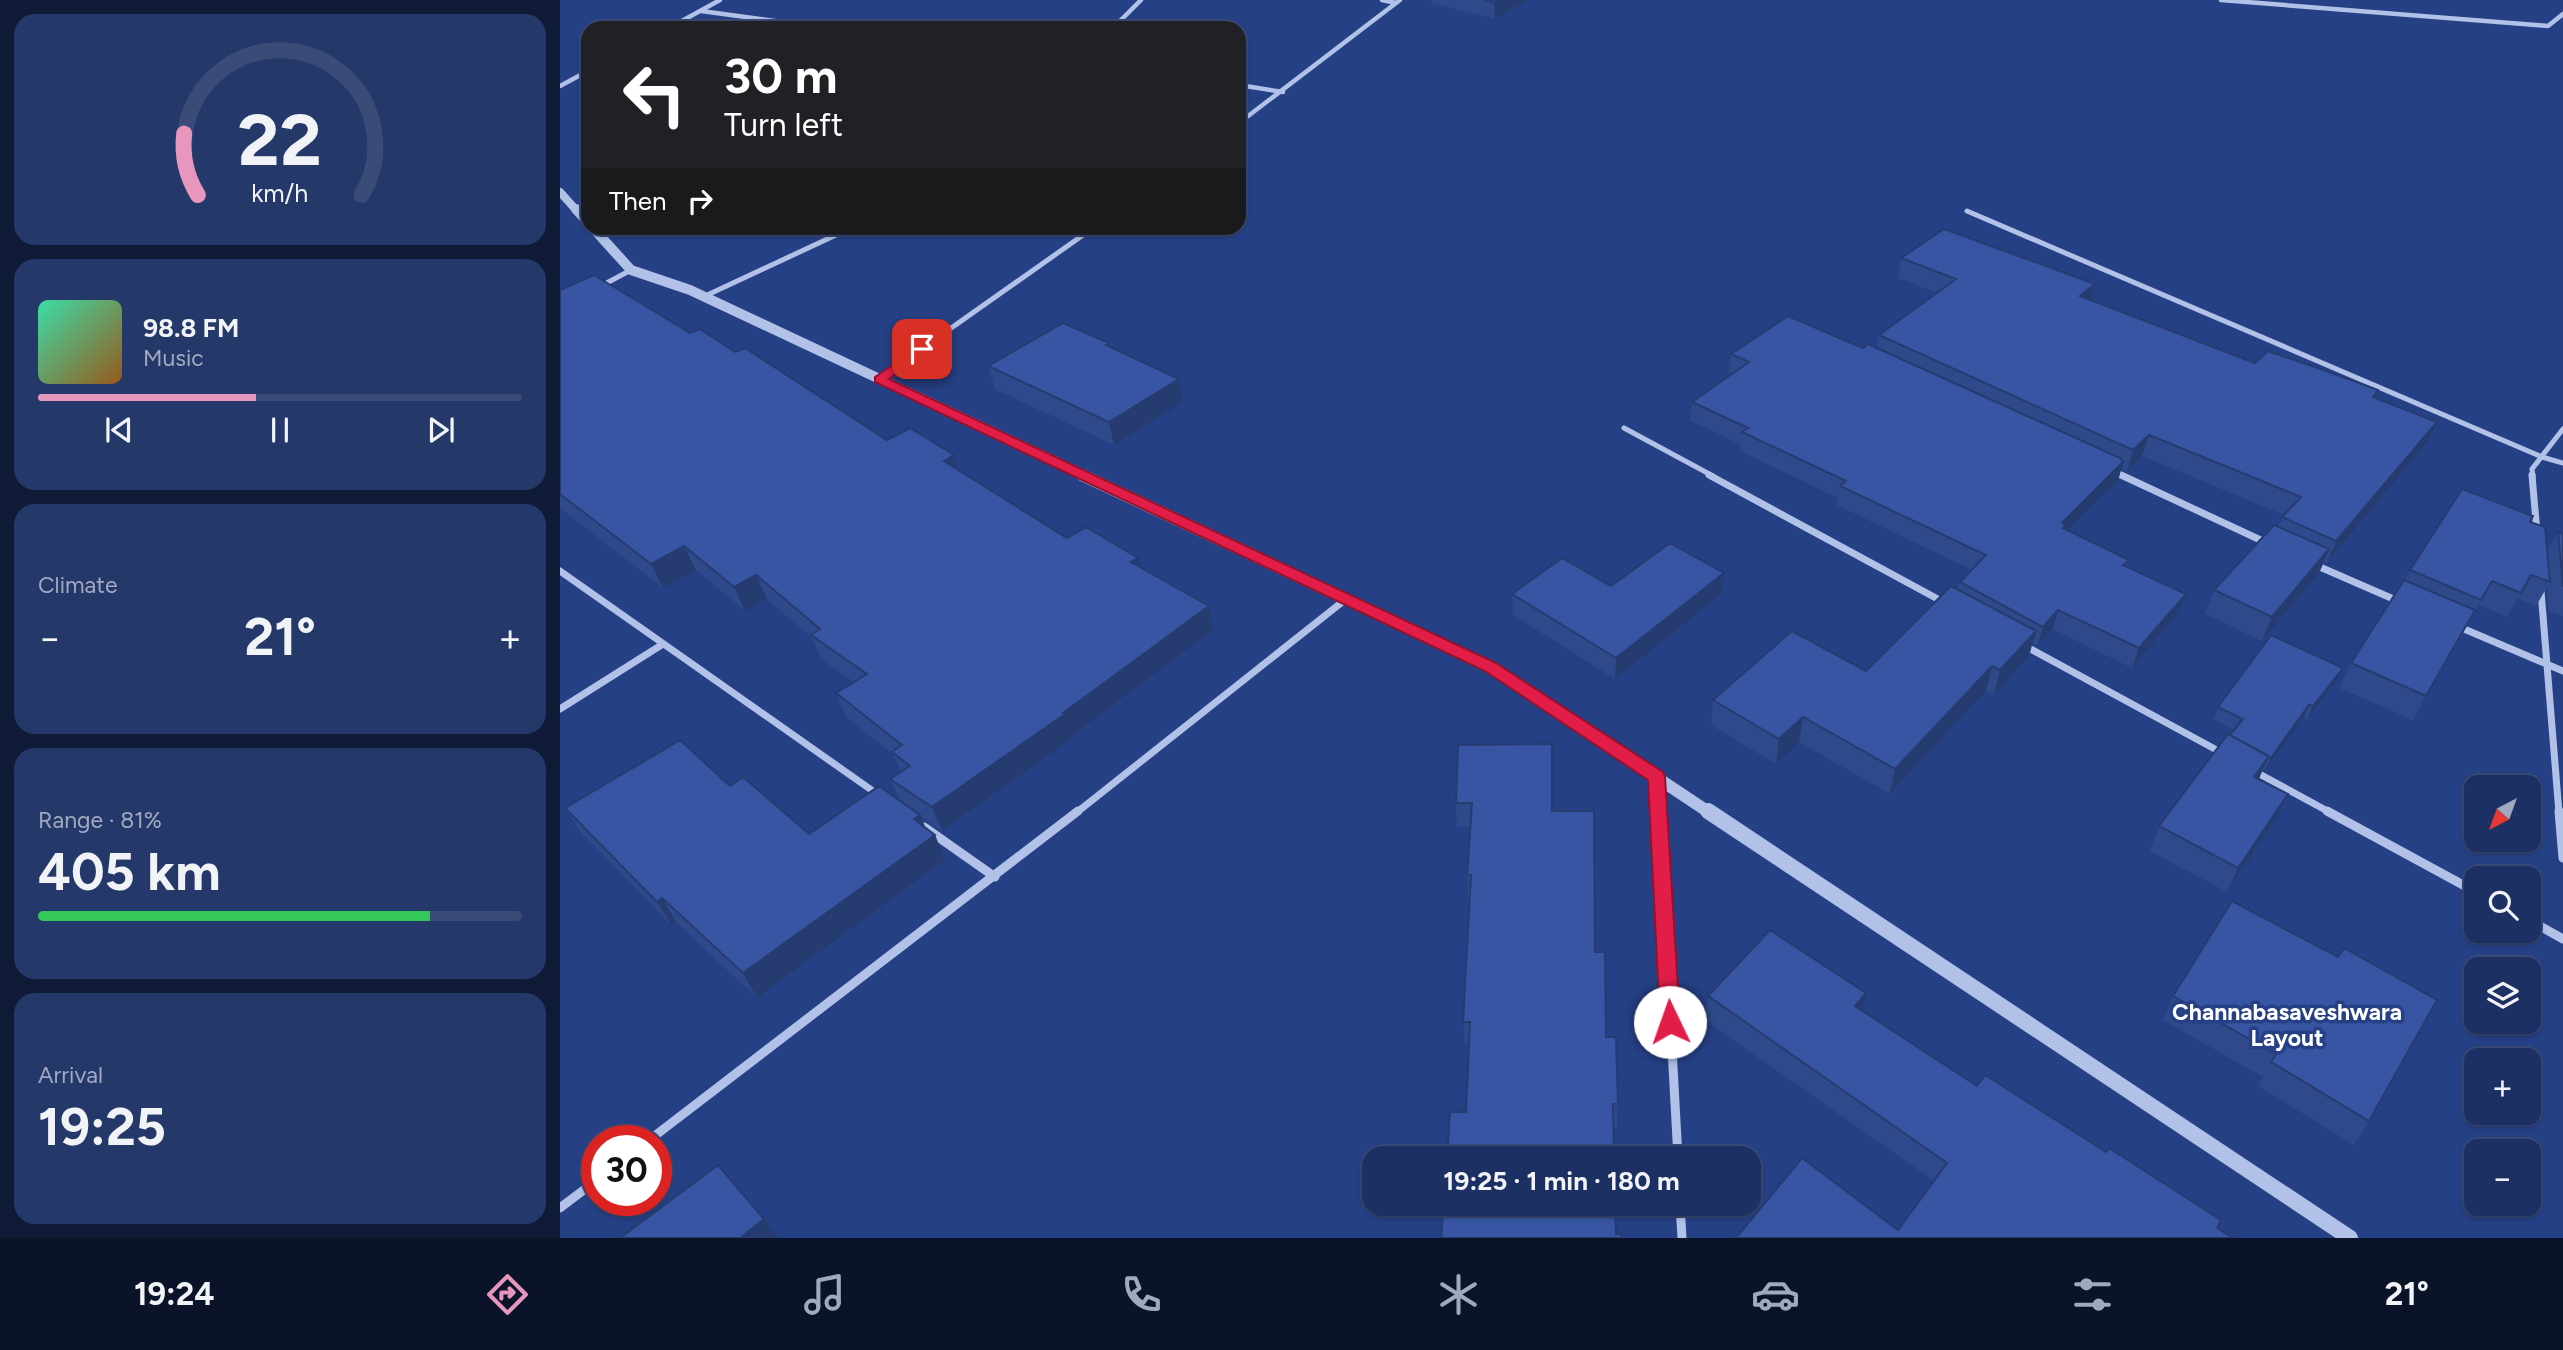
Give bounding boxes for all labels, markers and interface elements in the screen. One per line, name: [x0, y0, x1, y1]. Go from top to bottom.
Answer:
text: 30 m: [724, 46, 837, 105]
icon: left: [609, 49, 700, 140]
text: 22: [238, 97, 322, 184]
text: Turn left: [724, 106, 843, 144]
text: km/h: [251, 178, 309, 208]
icon: right: [681, 182, 719, 220]
text: Then: [609, 185, 667, 217]
text: 98.8 FM: [143, 312, 239, 344]
pin: [892, 319, 952, 379]
icon: arrive: [903, 330, 941, 368]
text: Music: [143, 344, 204, 372]
icon: previous: [100, 411, 138, 449]
icon: pause: [261, 411, 299, 449]
icon: next: [422, 411, 460, 449]
text: Climate: [38, 571, 117, 599]
text: 21°: [244, 606, 316, 668]
text: −: [38, 615, 62, 661]
text: +: [498, 615, 522, 661]
north arrow: [2464, 775, 2541, 852]
map controls: [2464, 775, 2541, 1216]
text: Range · 81%: [38, 806, 162, 834]
text: 405 km: [38, 841, 221, 903]
button: search: [2464, 866, 2541, 943]
button: layers: [2464, 957, 2541, 1034]
position arrow: [1633, 985, 1707, 1059]
district label: Channabasaveshwara Layout: [2172, 998, 2402, 1052]
button: +: [2464, 1048, 2541, 1125]
text: Arrival: [38, 1061, 103, 1089]
text: 19:25: [38, 1096, 166, 1158]
speed limit sign: 30: [581, 1125, 672, 1216]
button: −: [2464, 1139, 2541, 1216]
text: 19:25 · 1 min · 180 m: [1443, 1165, 1680, 1197]
icon: directions: [483, 1270, 532, 1319]
icon: music: [800, 1270, 849, 1319]
icon: phone: [1117, 1270, 1166, 1319]
icon: climate: [1434, 1270, 1483, 1319]
icon: car: [1751, 1270, 1800, 1319]
icon: filters: [2068, 1270, 2117, 1319]
text: 19:24: [134, 1275, 215, 1313]
text: 21°: [2385, 1275, 2429, 1313]

